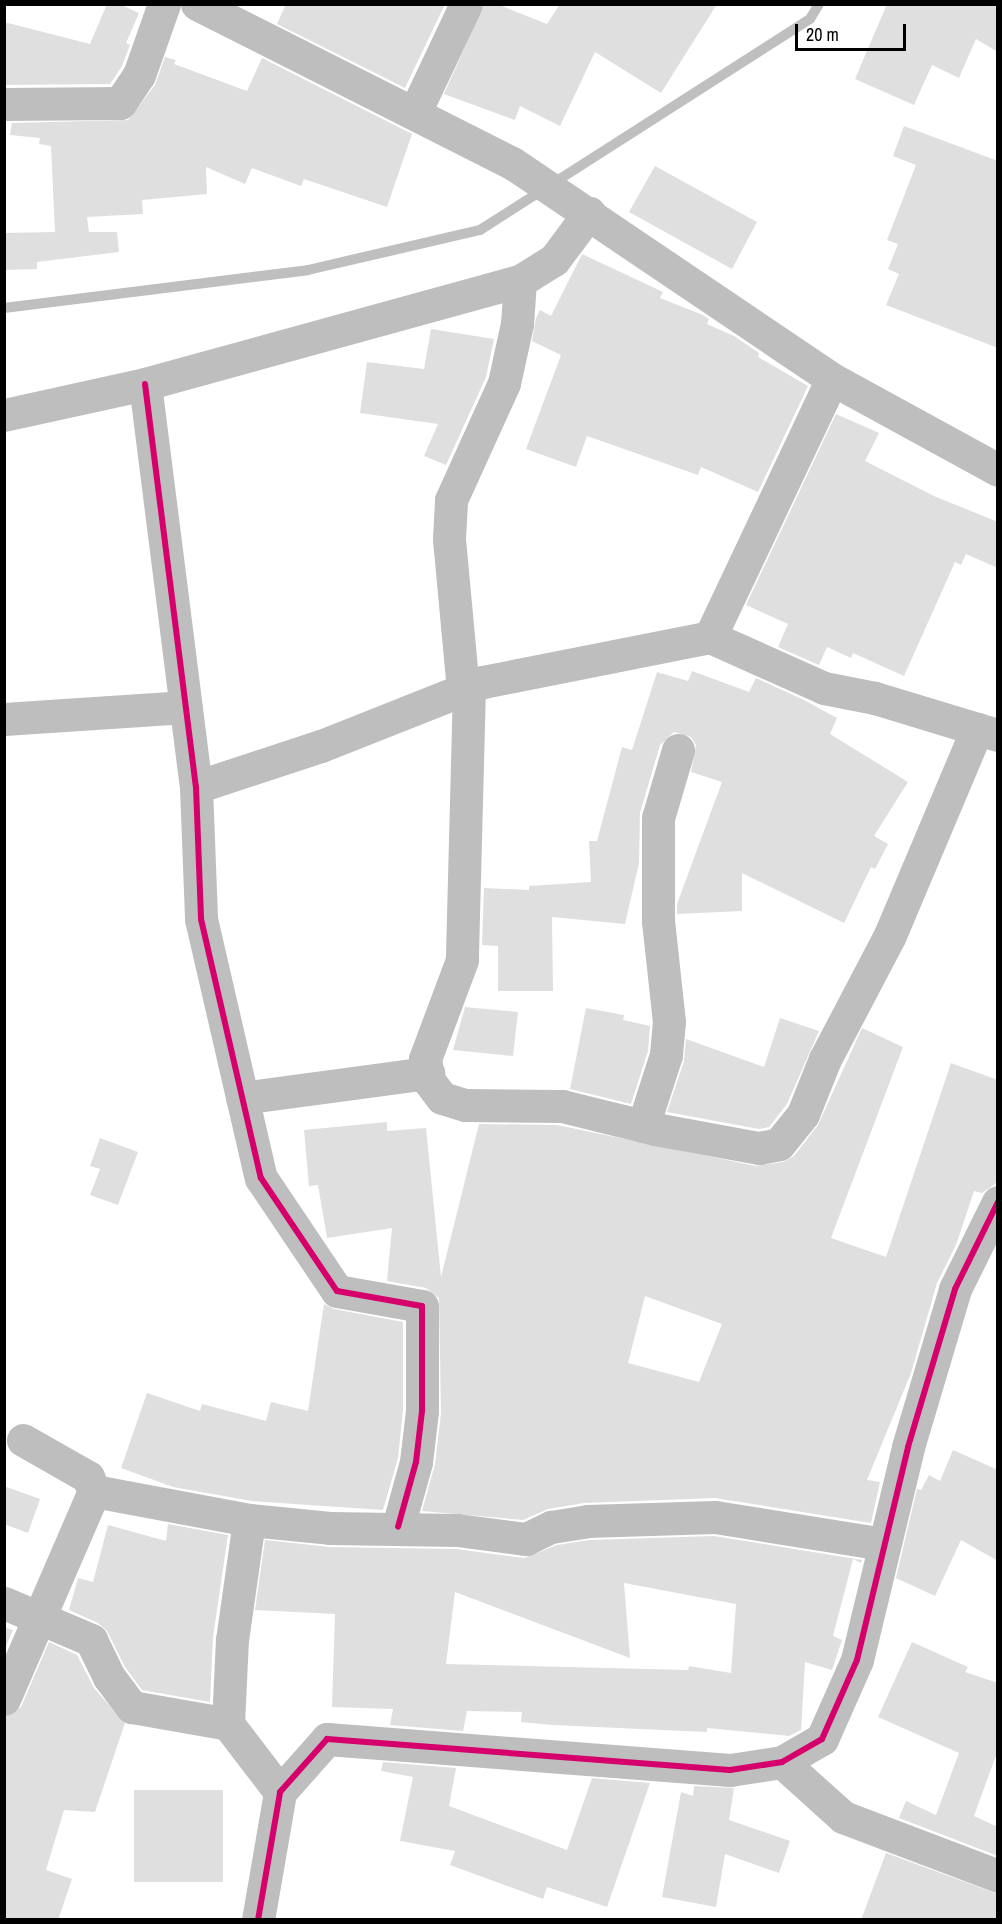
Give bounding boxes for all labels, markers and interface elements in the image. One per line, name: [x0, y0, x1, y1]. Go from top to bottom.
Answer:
scale bar: [798, 12, 909, 50]
text: 20 m: [806, 22, 839, 47]

